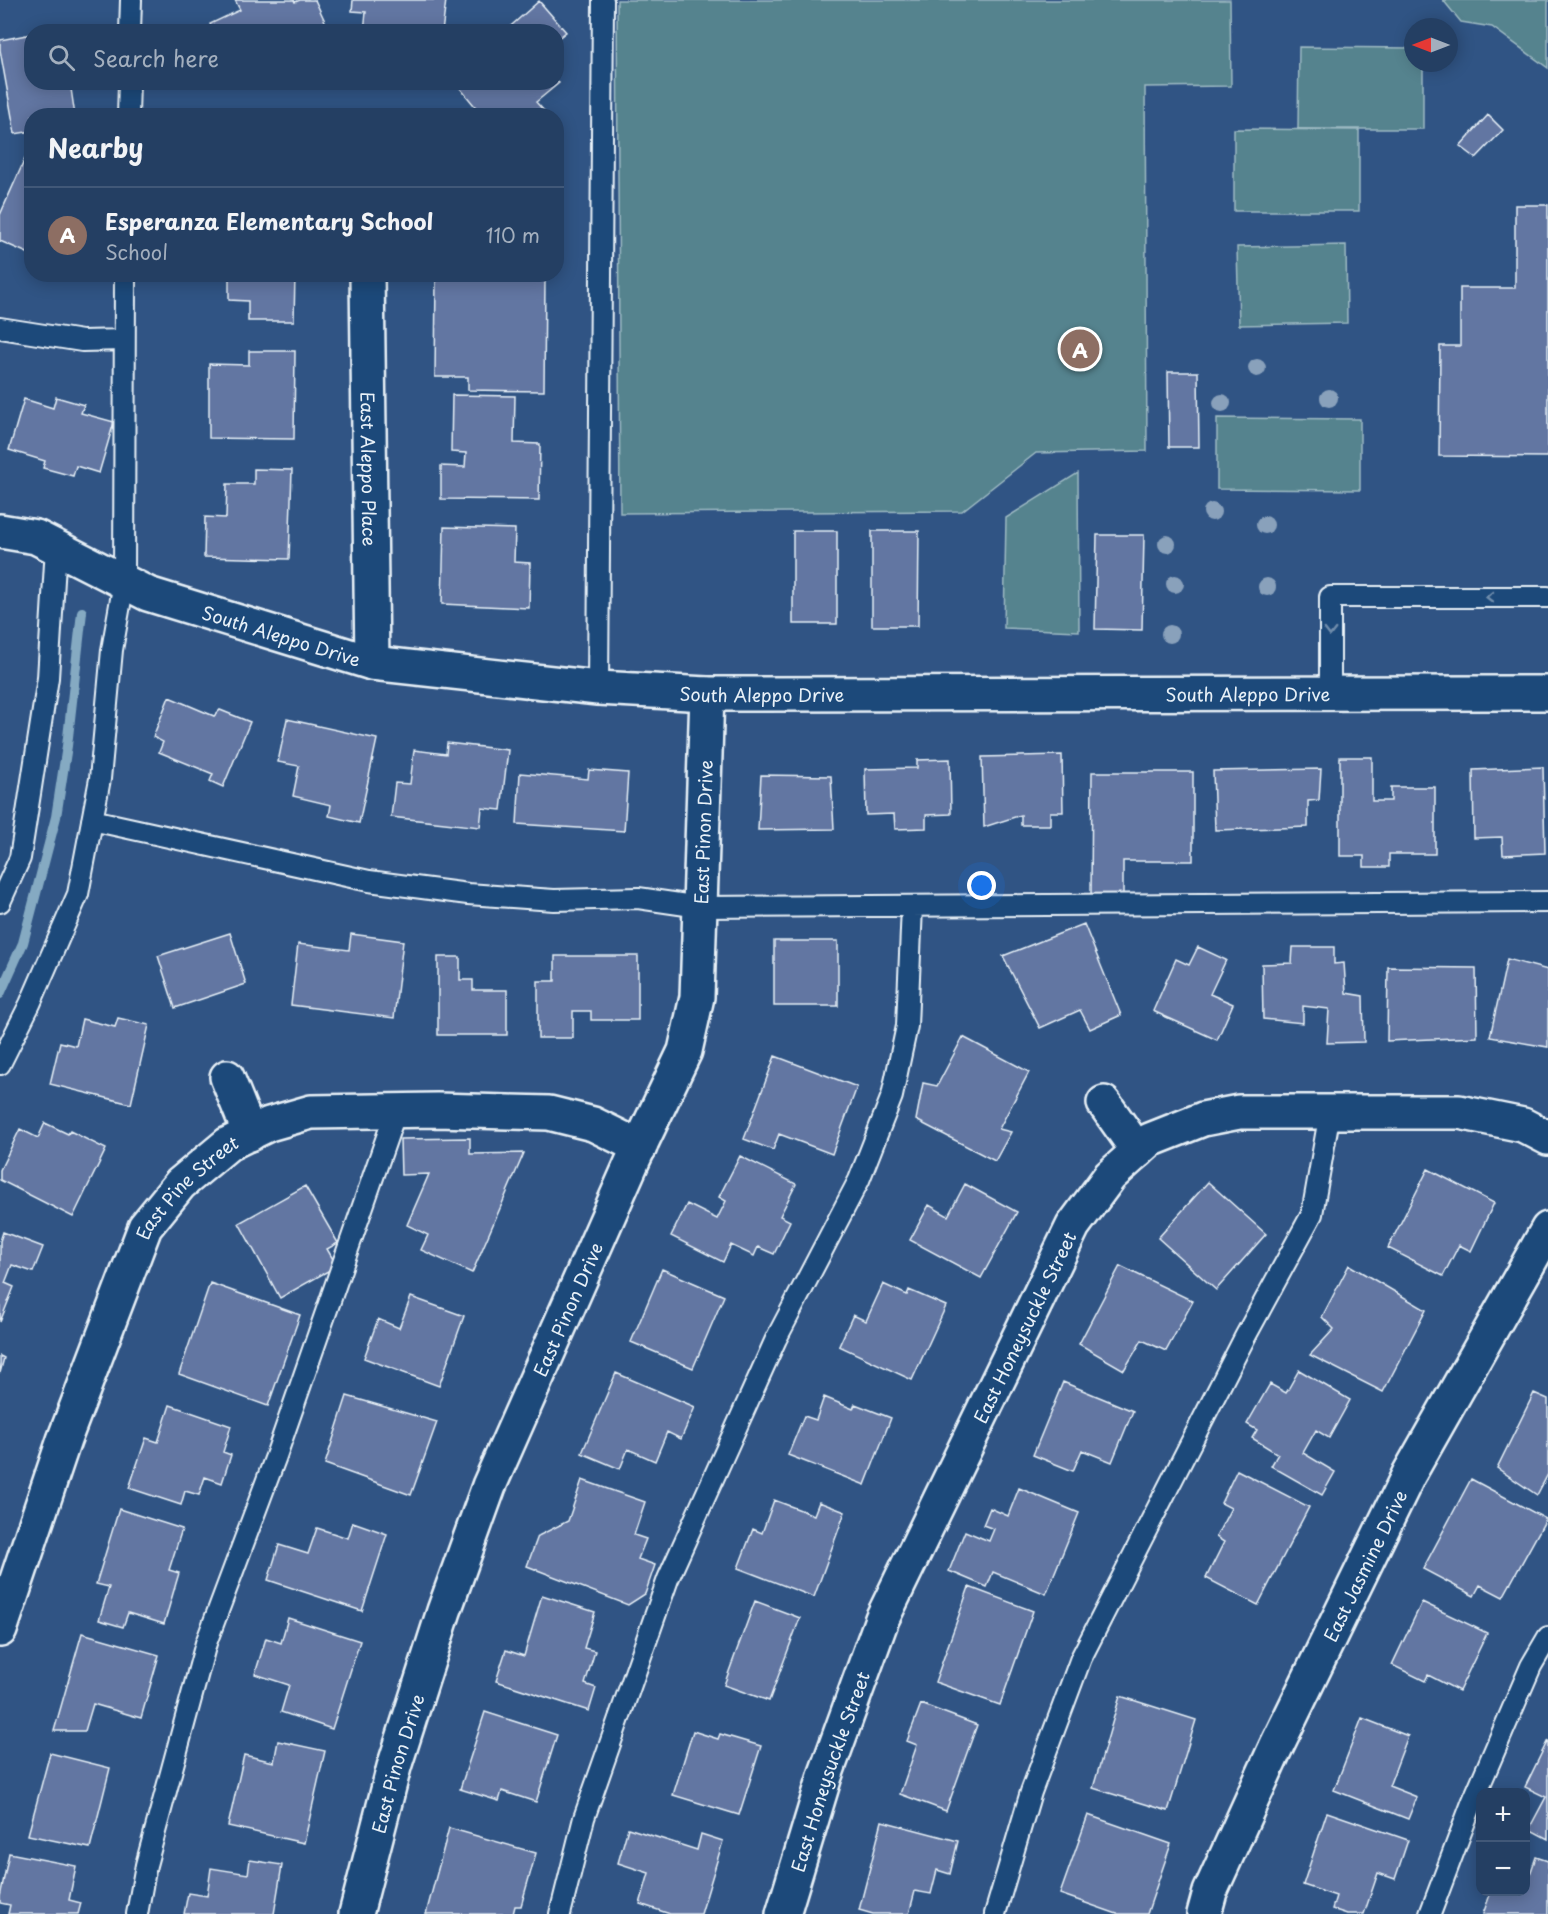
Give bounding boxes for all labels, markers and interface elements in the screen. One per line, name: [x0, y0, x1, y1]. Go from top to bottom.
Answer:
north arrow: [1404, 18, 1458, 72]
search box: [24, 24, 564, 90]
icon: search: [45, 41, 78, 74]
text: Search here: [93, 41, 219, 74]
text: Nearby: [48, 128, 143, 167]
text: Esperanza Elementary School: [105, 204, 433, 237]
text: A: [60, 220, 75, 250]
text: 110 m: [486, 220, 540, 250]
text: School: [105, 237, 168, 267]
pin: A: [1060, 326, 1100, 372]
street label: East Aleppo Place: [355, 391, 384, 547]
one-way arrow: [1485, 591, 1494, 603]
street label: South Aleppo Drive: [199, 598, 364, 672]
one-way arrow: [1324, 628, 1336, 637]
street label: South Aleppo Drive: [679, 679, 844, 708]
street label: South Aleppo Drive: [1166, 680, 1330, 707]
street label: East Pinon Drive: [687, 760, 718, 905]
your location: [967, 871, 996, 900]
street label: East Pine Street: [128, 1128, 242, 1243]
street label: East Honeysuckle Street: [966, 1226, 1082, 1427]
street label: East Pinon Drive: [526, 1238, 609, 1380]
street label: East Jasmine Drive: [1316, 1485, 1413, 1646]
street label: East Honeysuckle Street: [783, 1667, 876, 1875]
street label: East Pinon Drive: [364, 1690, 430, 1836]
map controls: [1476, 1788, 1530, 1896]
button: +: [1476, 1788, 1530, 1842]
button: −: [1476, 1842, 1530, 1896]

